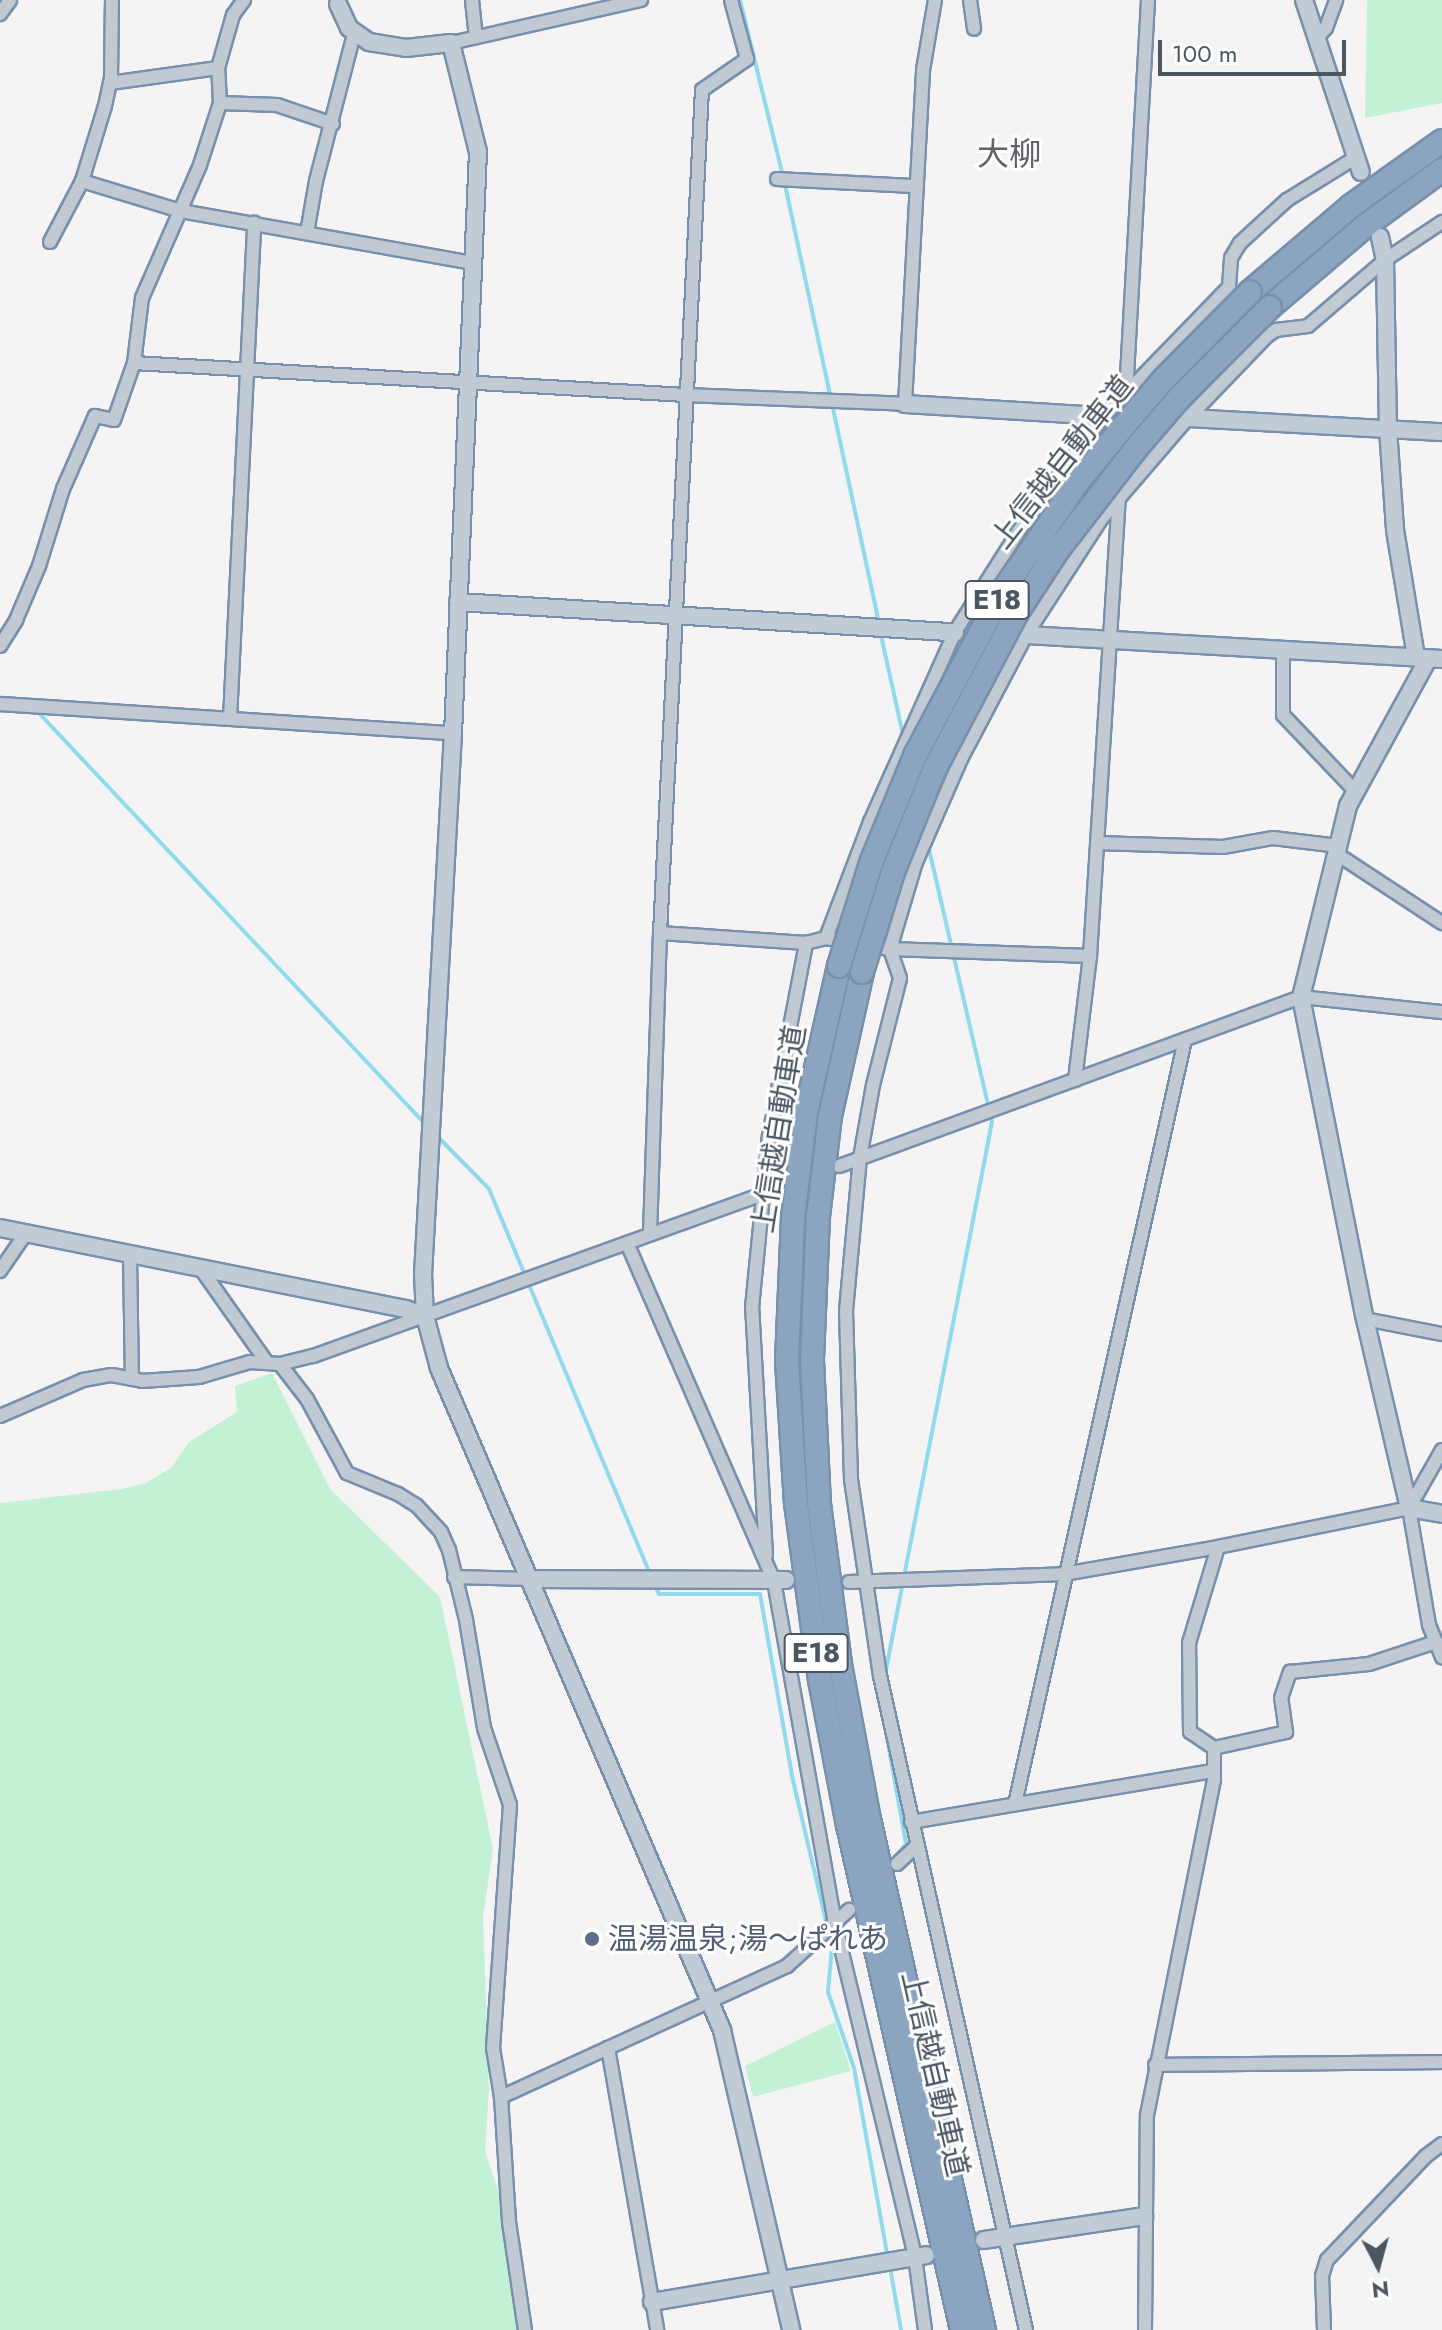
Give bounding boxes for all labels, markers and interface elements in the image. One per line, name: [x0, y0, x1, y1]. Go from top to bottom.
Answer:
scale bar: [1162, 24, 1350, 74]
text: 100 m: [1172, 36, 1238, 71]
district label: 大柳: [977, 135, 1041, 173]
street label: 上信越自動車道: [983, 368, 1141, 556]
road number: E18: [963, 576, 1031, 624]
street label: 上信越自動車道: [745, 1022, 813, 1236]
road number: E18: [782, 1629, 850, 1677]
place label: 温湯温泉;湯〜ぱれあ: [608, 1921, 888, 1957]
marker: 温湯温泉;湯〜ぱれあ: [583, 1930, 601, 1948]
street label: 上信越自動車道: [894, 1968, 976, 2180]
north arrow: [1338, 2226, 1418, 2306]
text: N: [1370, 2273, 1391, 2307]

